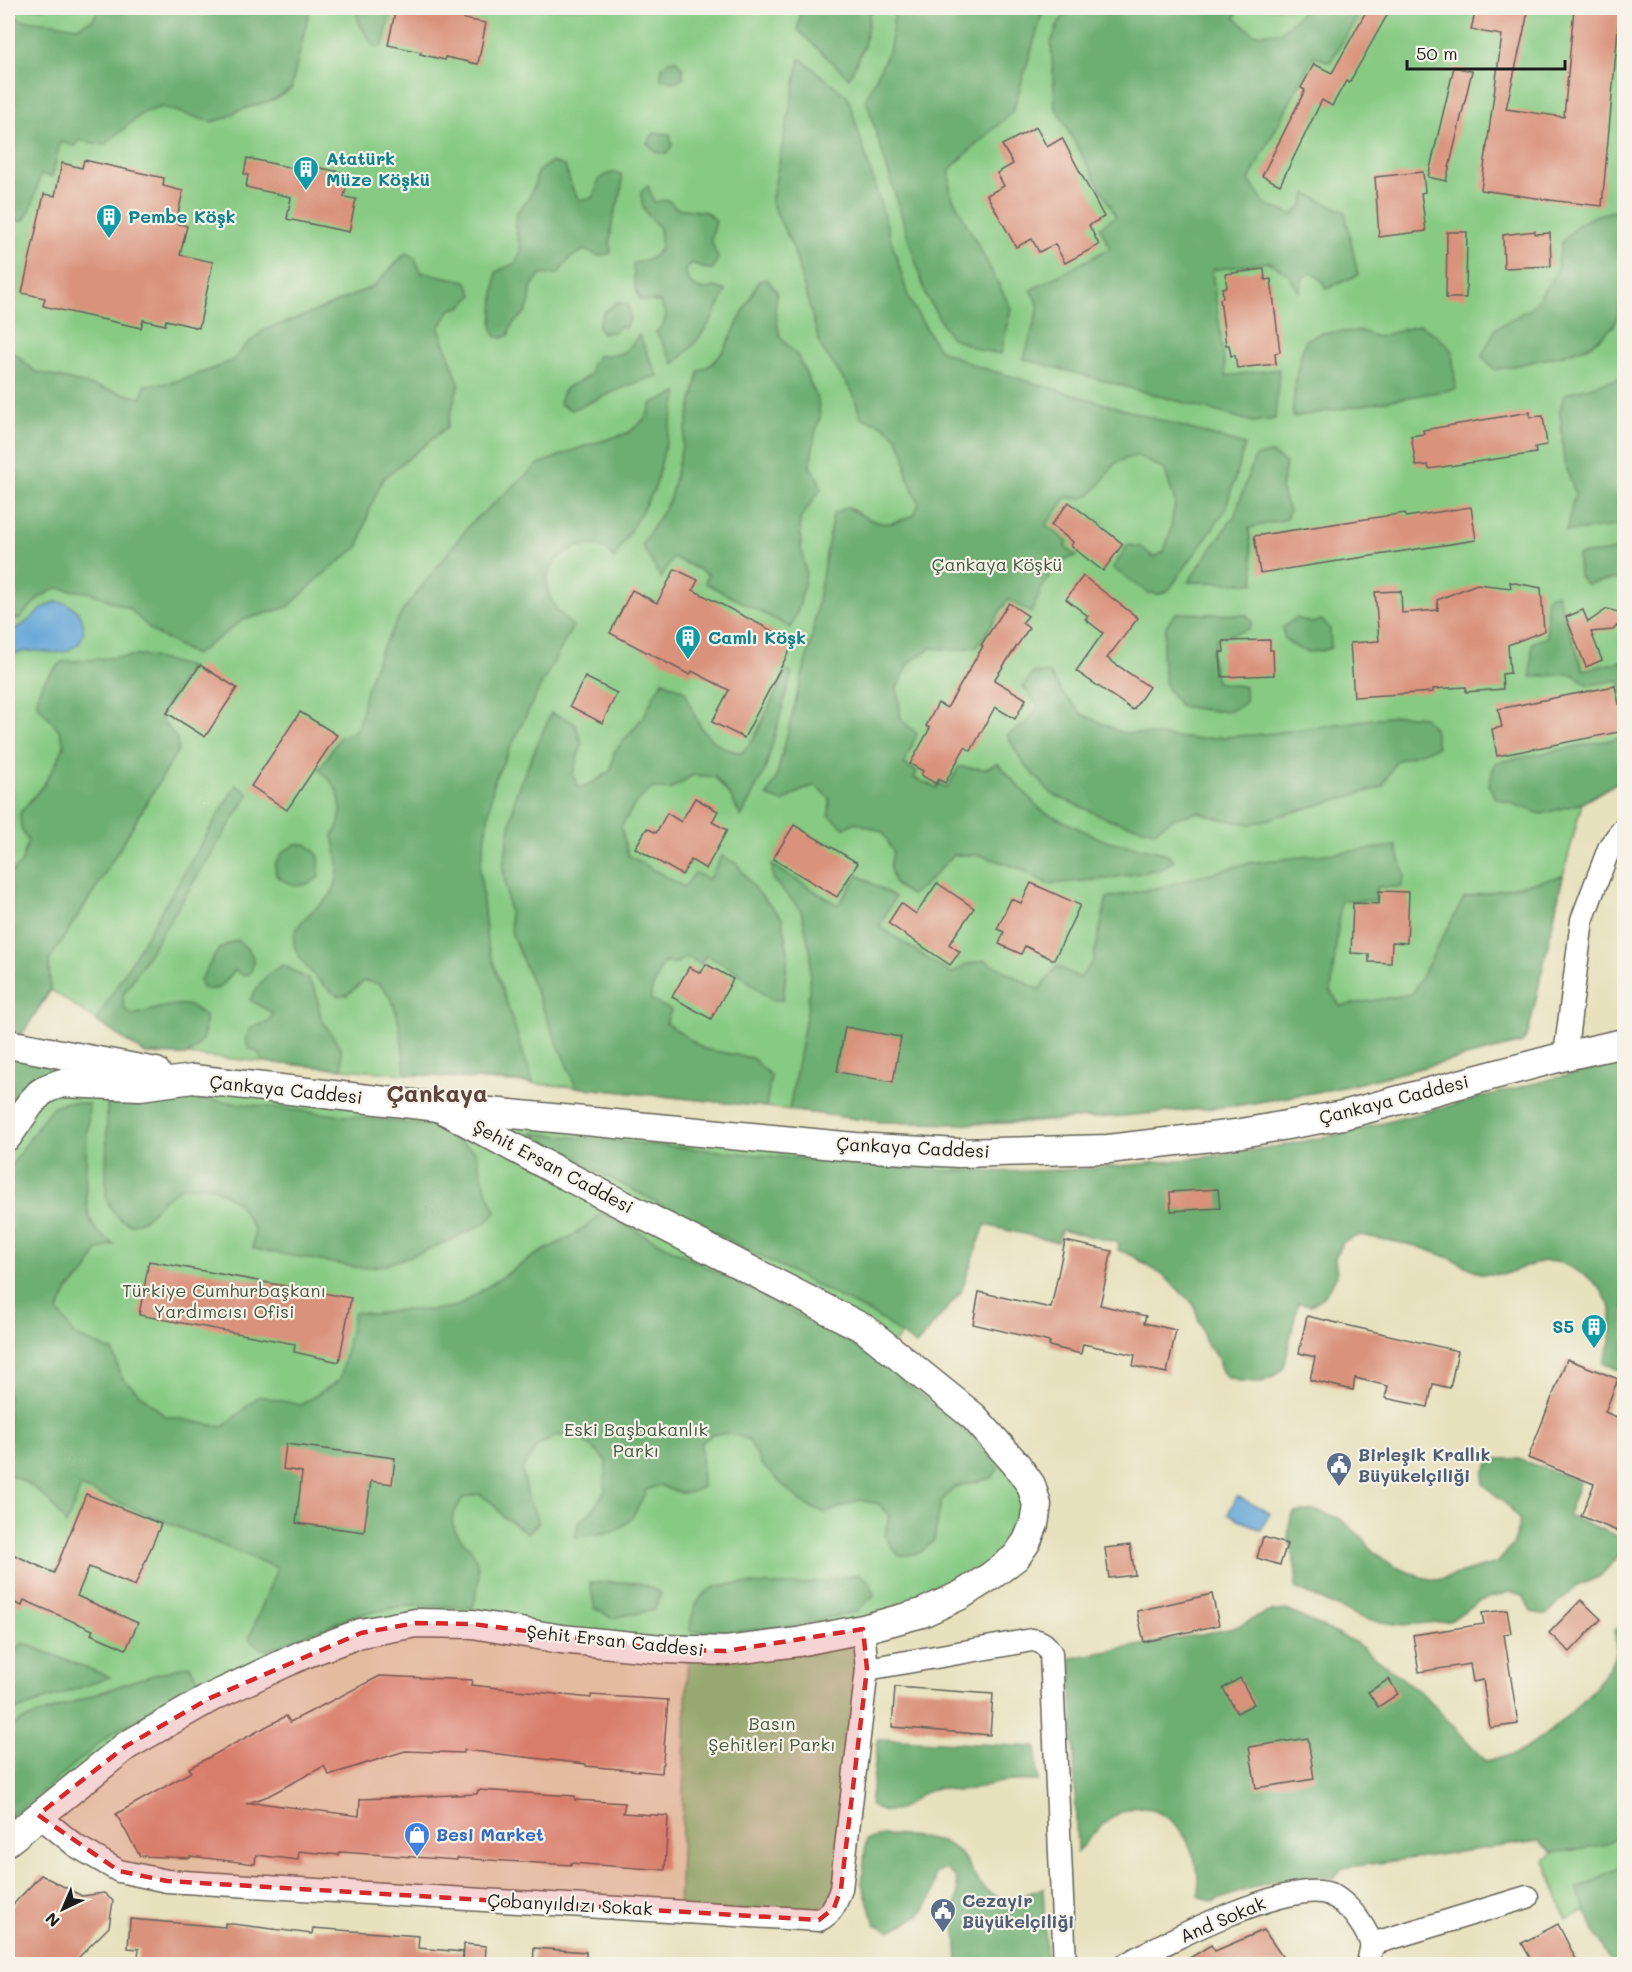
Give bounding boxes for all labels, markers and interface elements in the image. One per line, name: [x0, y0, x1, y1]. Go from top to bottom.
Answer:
scale bar: [1407, 33, 1564, 71]
text: 50 m: [1416, 41, 1458, 65]
place label: Atatürk Müze Köşkü: [326, 146, 430, 191]
building icon: Atatürk Müze Köşkü: [291, 154, 321, 192]
building icon: Pembe Köşk: [94, 202, 124, 240]
place label: Pembe Köşk: [128, 204, 236, 228]
park label: Çankaya Köşkü: [932, 552, 1062, 576]
building icon: Camlı Köşk: [673, 623, 703, 661]
place label: Camlı Köşk: [708, 625, 806, 649]
street label: Çankaya Caddesi: [209, 1069, 364, 1109]
street label: Çankaya Caddesi: [1316, 1069, 1471, 1129]
district label: Çankaya: [386, 1077, 488, 1108]
street label: Şehit Ersan Caddesi: [469, 1114, 638, 1218]
street label: Çankaya Caddesi: [836, 1131, 990, 1163]
park label: Türkiye Cumhurbaşkanı Yardımcısı Ofisi: [122, 1278, 326, 1323]
building icon: S5: [1579, 1312, 1609, 1350]
place label: S5: [1552, 1314, 1574, 1338]
park label: Eski Başbakanlık Parkı: [564, 1417, 708, 1462]
place label: Birleşik Krallık Büyükelçiliği: [1358, 1442, 1491, 1487]
public building icon: Birleşik Krallık Büyükelçiliği: [1324, 1450, 1354, 1488]
street label: Şehit Ersan Caddesi: [525, 1619, 705, 1661]
park label: Basın Şehitleri Parkı: [708, 1711, 836, 1756]
shop icon: Besi Market: [402, 1820, 432, 1858]
place label: Besi Market: [436, 1822, 544, 1846]
north arrow: [33, 1879, 93, 1939]
street label: Çobanyıldızı Sokak: [487, 1888, 653, 1920]
place label: Cezayir Büyükelçiliği: [962, 1888, 1074, 1933]
street label: And Sokak: [1176, 1890, 1269, 1948]
public building icon: Cezayir Büyükelçiliği: [928, 1896, 958, 1934]
text: N: [41, 1908, 64, 1932]

